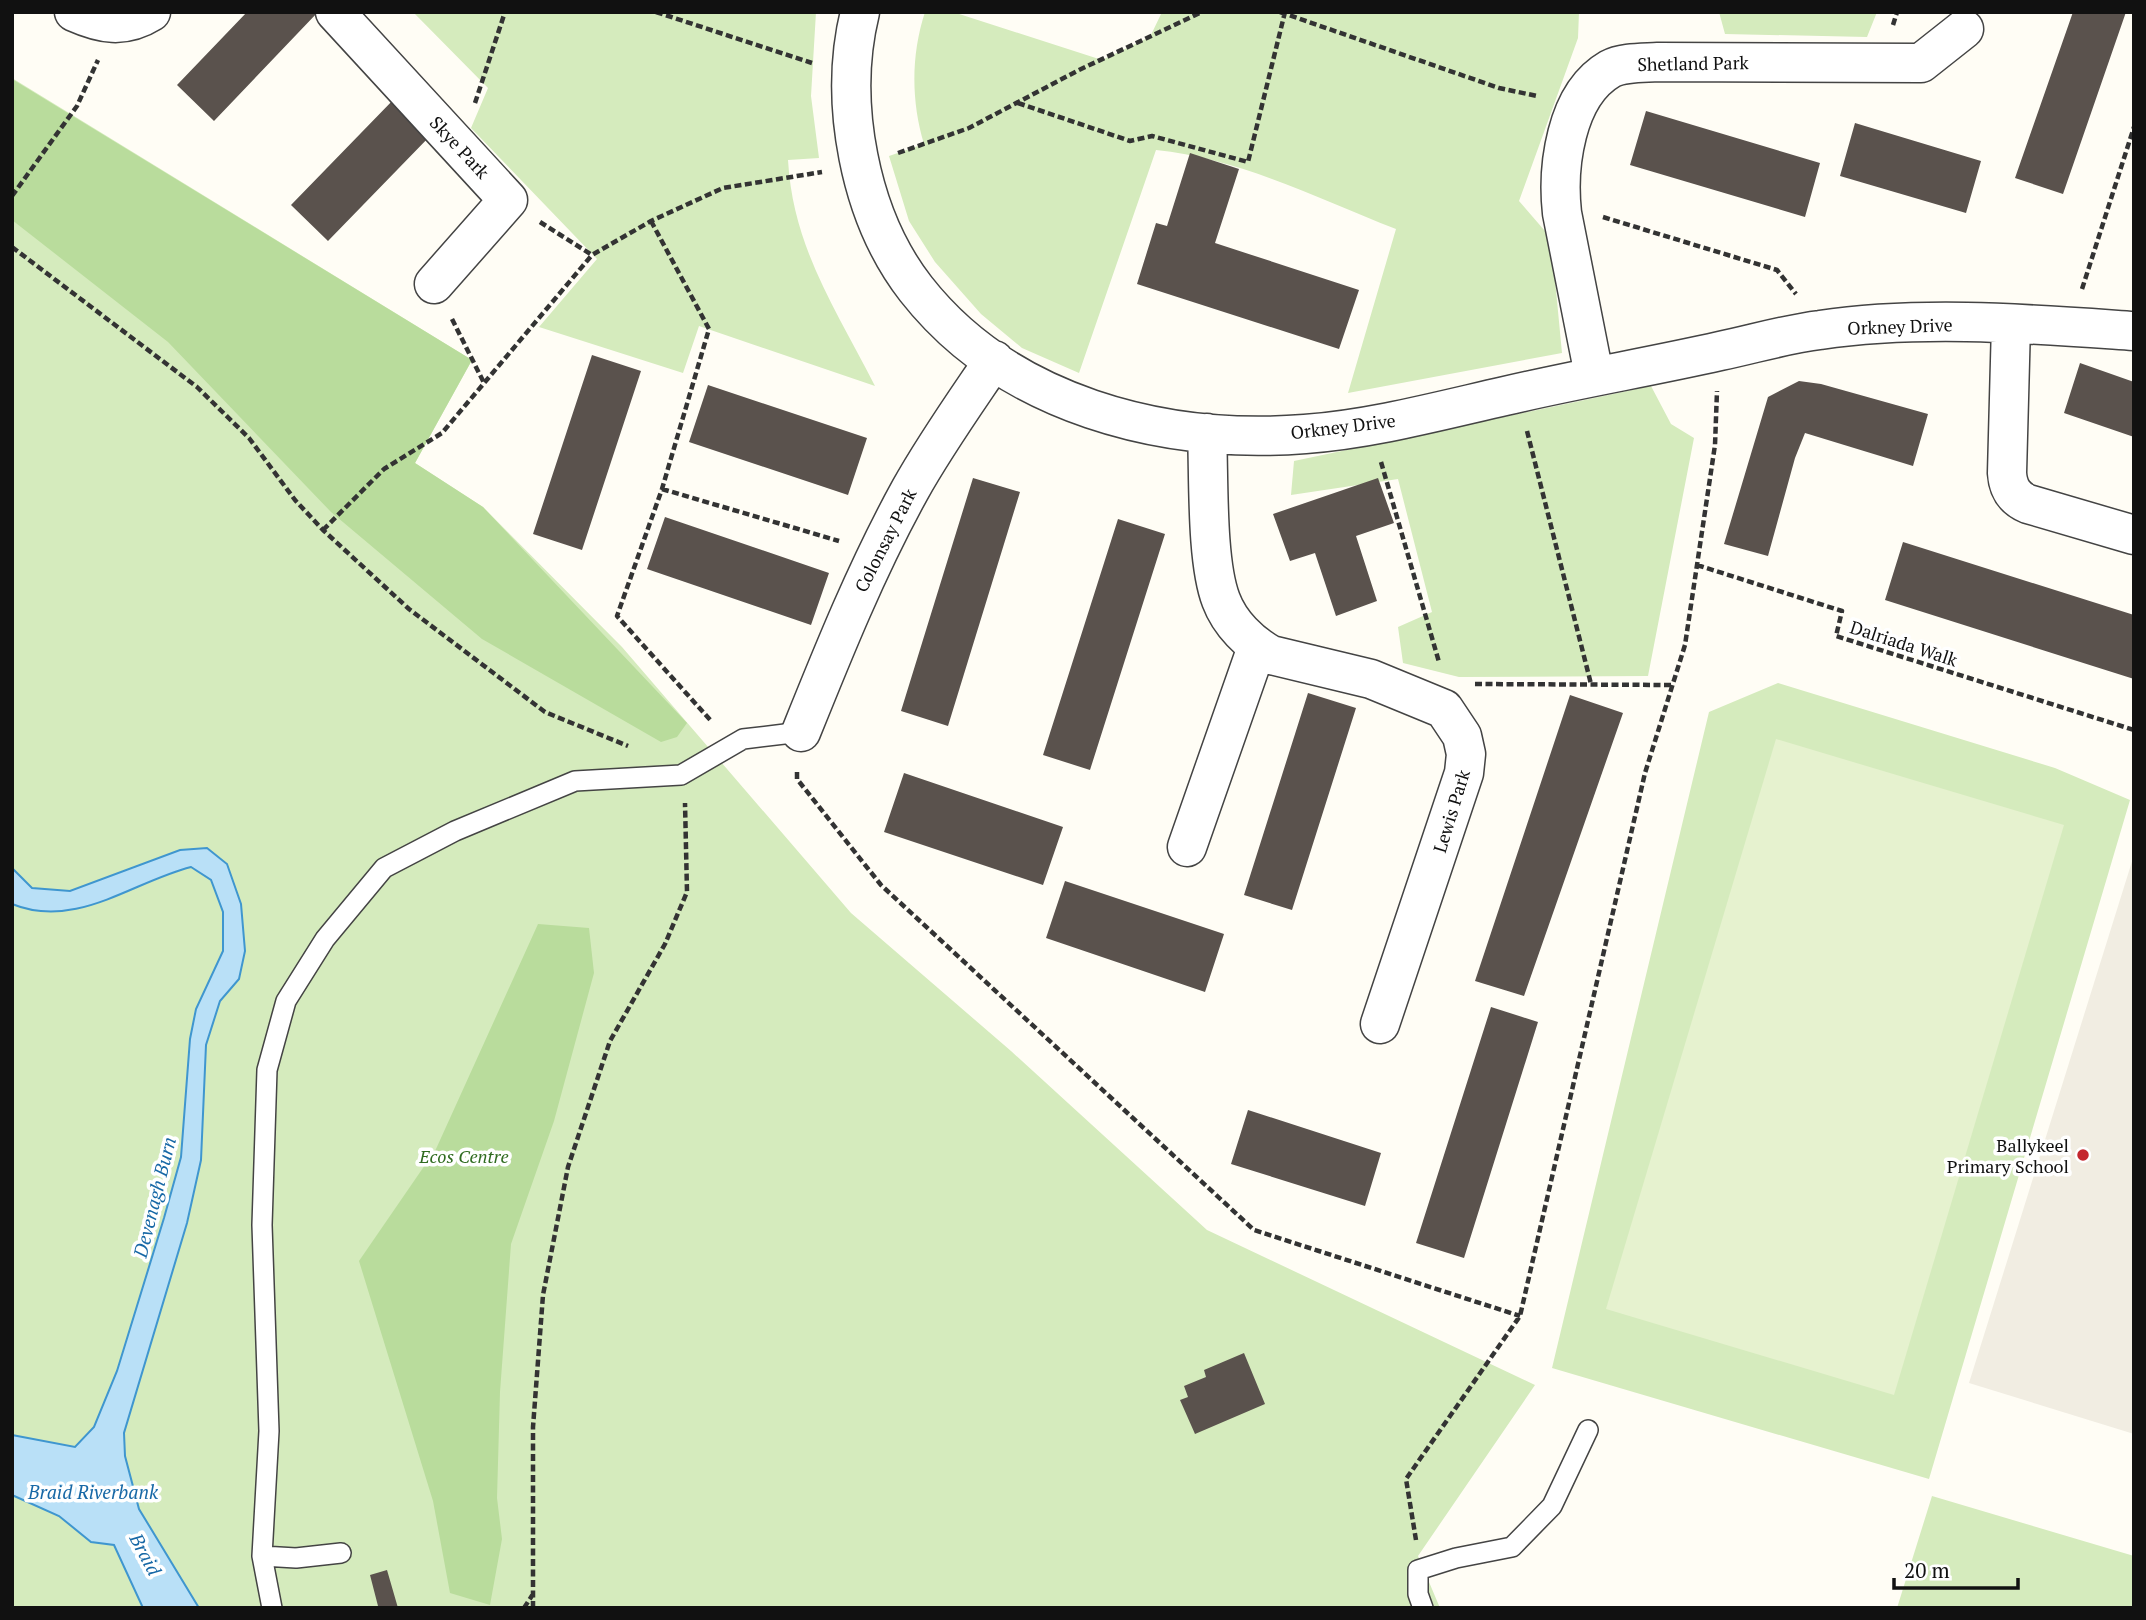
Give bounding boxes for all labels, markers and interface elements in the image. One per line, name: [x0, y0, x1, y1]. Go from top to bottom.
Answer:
street label: Shetland Park: [1637, 50, 1750, 76]
street label: Skye Park: [425, 111, 496, 184]
street label: Orkney Drive: [1847, 312, 1953, 340]
street label: Orkney Drive: [1289, 408, 1397, 444]
street label: Colonsay Park: [849, 483, 922, 596]
street label: Dalriada Walk: [1847, 614, 1961, 672]
street label: Lewis Park: [1427, 766, 1475, 855]
place label: Ballykeel Primary School: [1947, 1133, 2069, 1178]
water label: Devenagh Burn: [127, 1134, 181, 1261]
park label: Ecos Centre: [418, 1144, 509, 1168]
marker: Ballykeel Primary School: [2075, 1147, 2091, 1163]
water label: Braid Riverbank: [27, 1479, 159, 1504]
water label: Braid: [124, 1528, 168, 1580]
scale bar: [1894, 1546, 2018, 1590]
text: 20 m: [1904, 1556, 1950, 1584]

